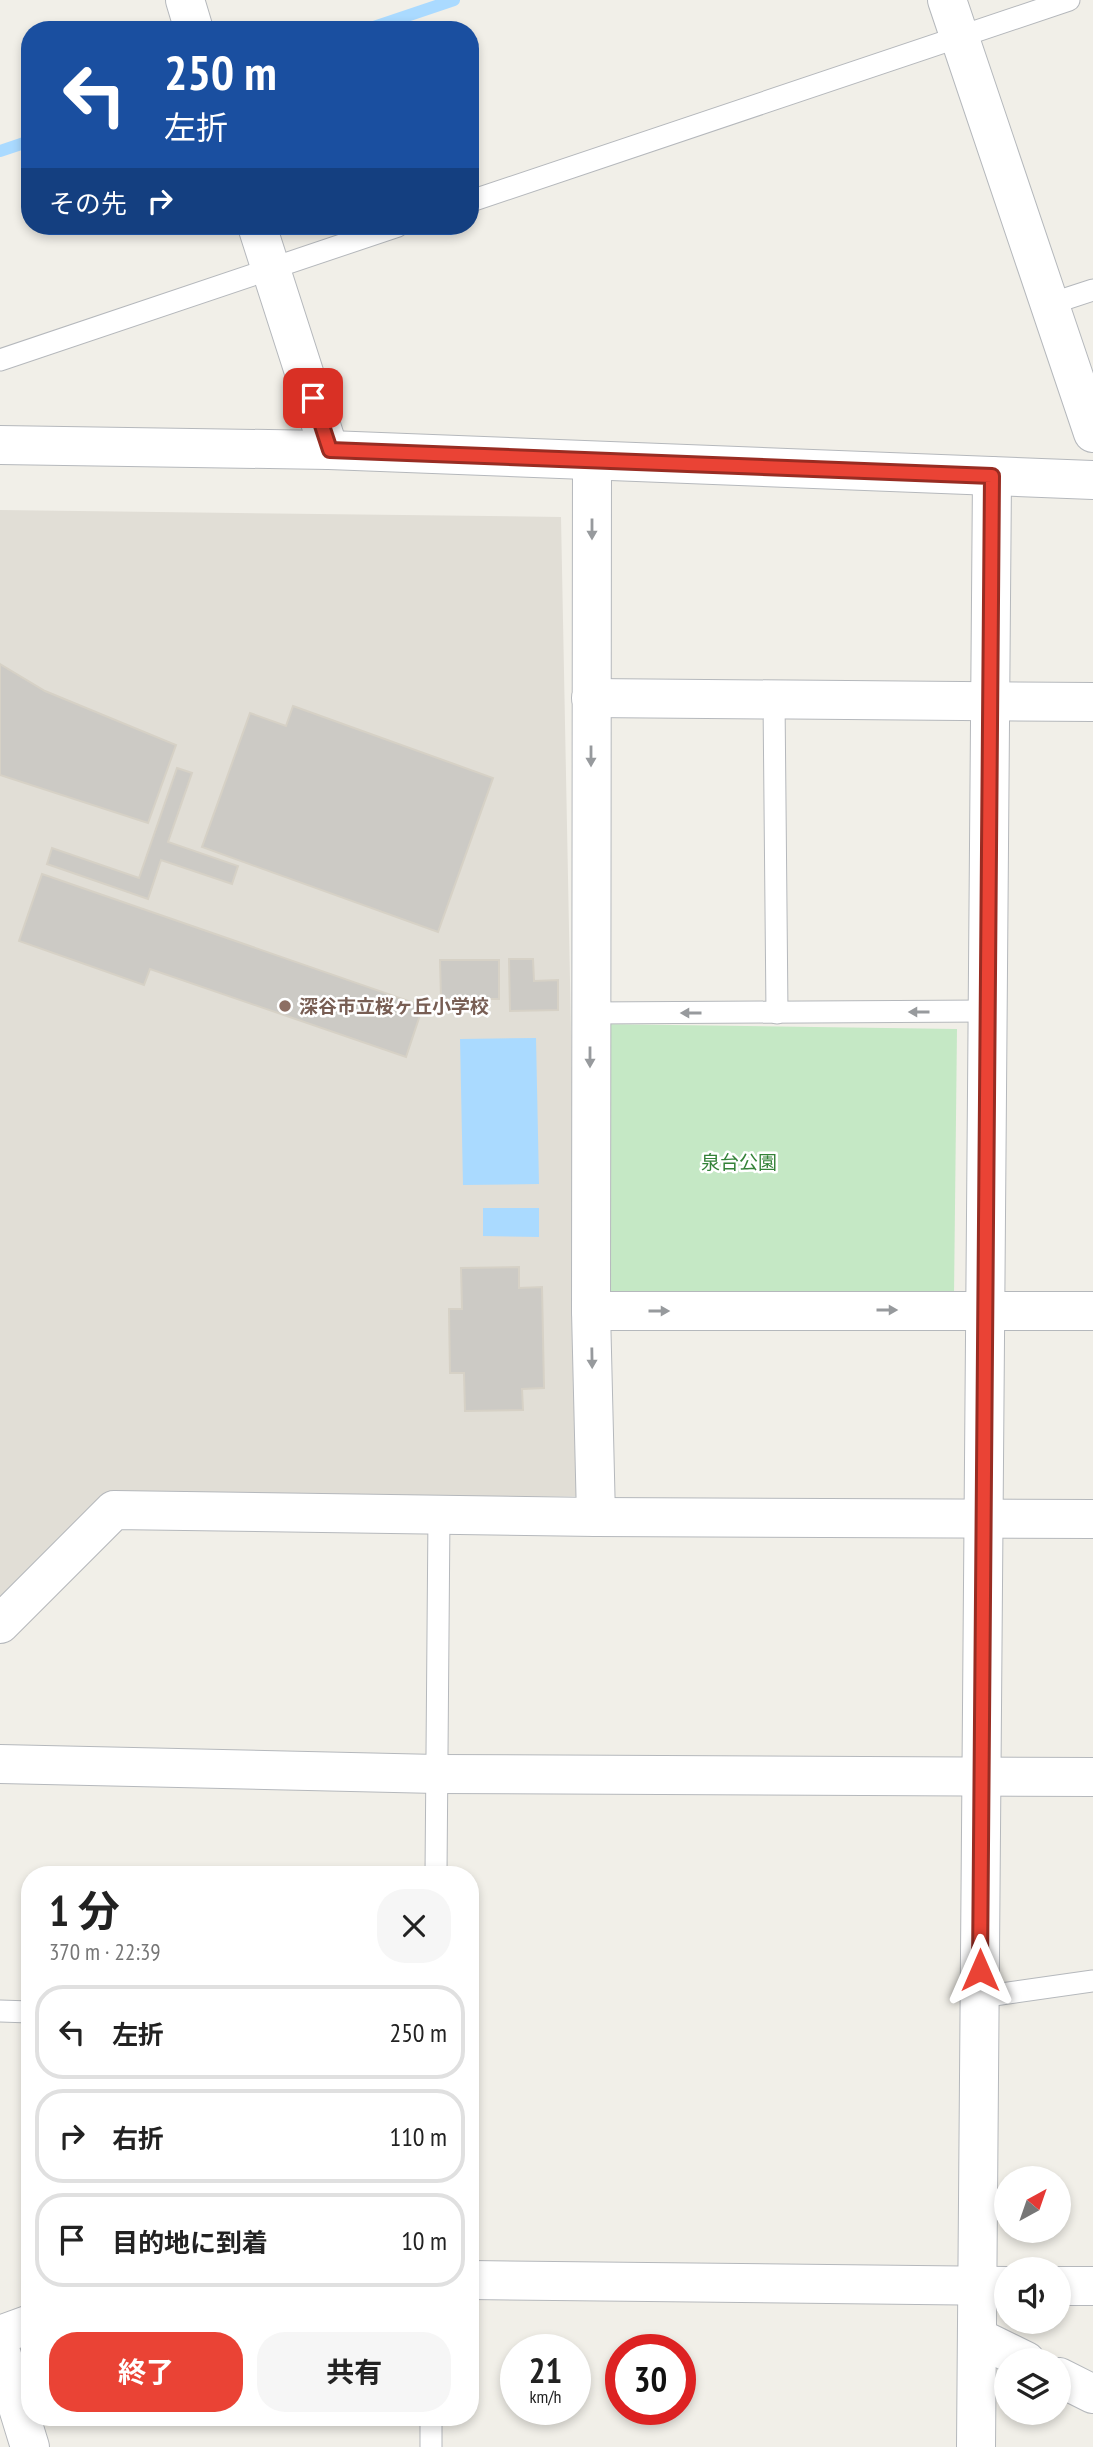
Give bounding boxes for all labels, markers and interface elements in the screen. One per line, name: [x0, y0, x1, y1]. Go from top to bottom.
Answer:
text: 250 m: [164, 40, 277, 104]
icon: left: [49, 49, 140, 140]
text: 左折: [164, 106, 228, 148]
icon: right: [141, 182, 179, 220]
text: その先: [49, 187, 127, 220]
pin: [283, 368, 343, 428]
icon: arrive: [294, 379, 332, 417]
one-way arrow: [586, 518, 598, 540]
one-way arrow: [585, 746, 597, 768]
place label: 深谷市立桜ヶ丘小学校: [299, 994, 489, 1018]
marker: 深谷市立桜ヶ丘小学校: [277, 998, 293, 1014]
one-way arrow: [908, 1006, 930, 1018]
one-way arrow: [680, 1007, 702, 1019]
one-way arrow: [584, 1047, 596, 1069]
park label: 泉台公園: [701, 1150, 777, 1174]
one-way arrow: [876, 1304, 898, 1316]
one-way arrow: [648, 1305, 670, 1316]
one-way arrow: [586, 1348, 598, 1370]
text: 1 分: [49, 1883, 120, 1938]
button: close: [377, 1889, 451, 1963]
position arrow: [943, 1933, 1017, 2007]
text: 370 m · 22:39: [49, 1937, 161, 1966]
icon: left: [53, 2013, 91, 2051]
text: 250 m: [389, 2016, 447, 2049]
text: 左折: [112, 2018, 164, 2051]
icon: right: [53, 2117, 91, 2155]
text: 110 m: [389, 2120, 447, 2153]
text: 右折: [112, 2122, 164, 2155]
north arrow: [994, 2166, 1071, 2244]
map controls: [994, 2166, 1071, 2425]
icon: arrive: [53, 2221, 91, 2259]
text: 10 m: [401, 2224, 447, 2257]
text: 目的地に到着: [112, 2226, 268, 2259]
button: sound: [994, 2257, 1071, 2334]
button: 終了: [49, 2332, 243, 2412]
button: 共有: [257, 2332, 451, 2412]
speed limit sign: 30: [605, 2334, 696, 2425]
text: 21: [529, 2347, 562, 2393]
button: layers: [994, 2348, 1071, 2425]
text: km/h: [530, 2385, 561, 2408]

